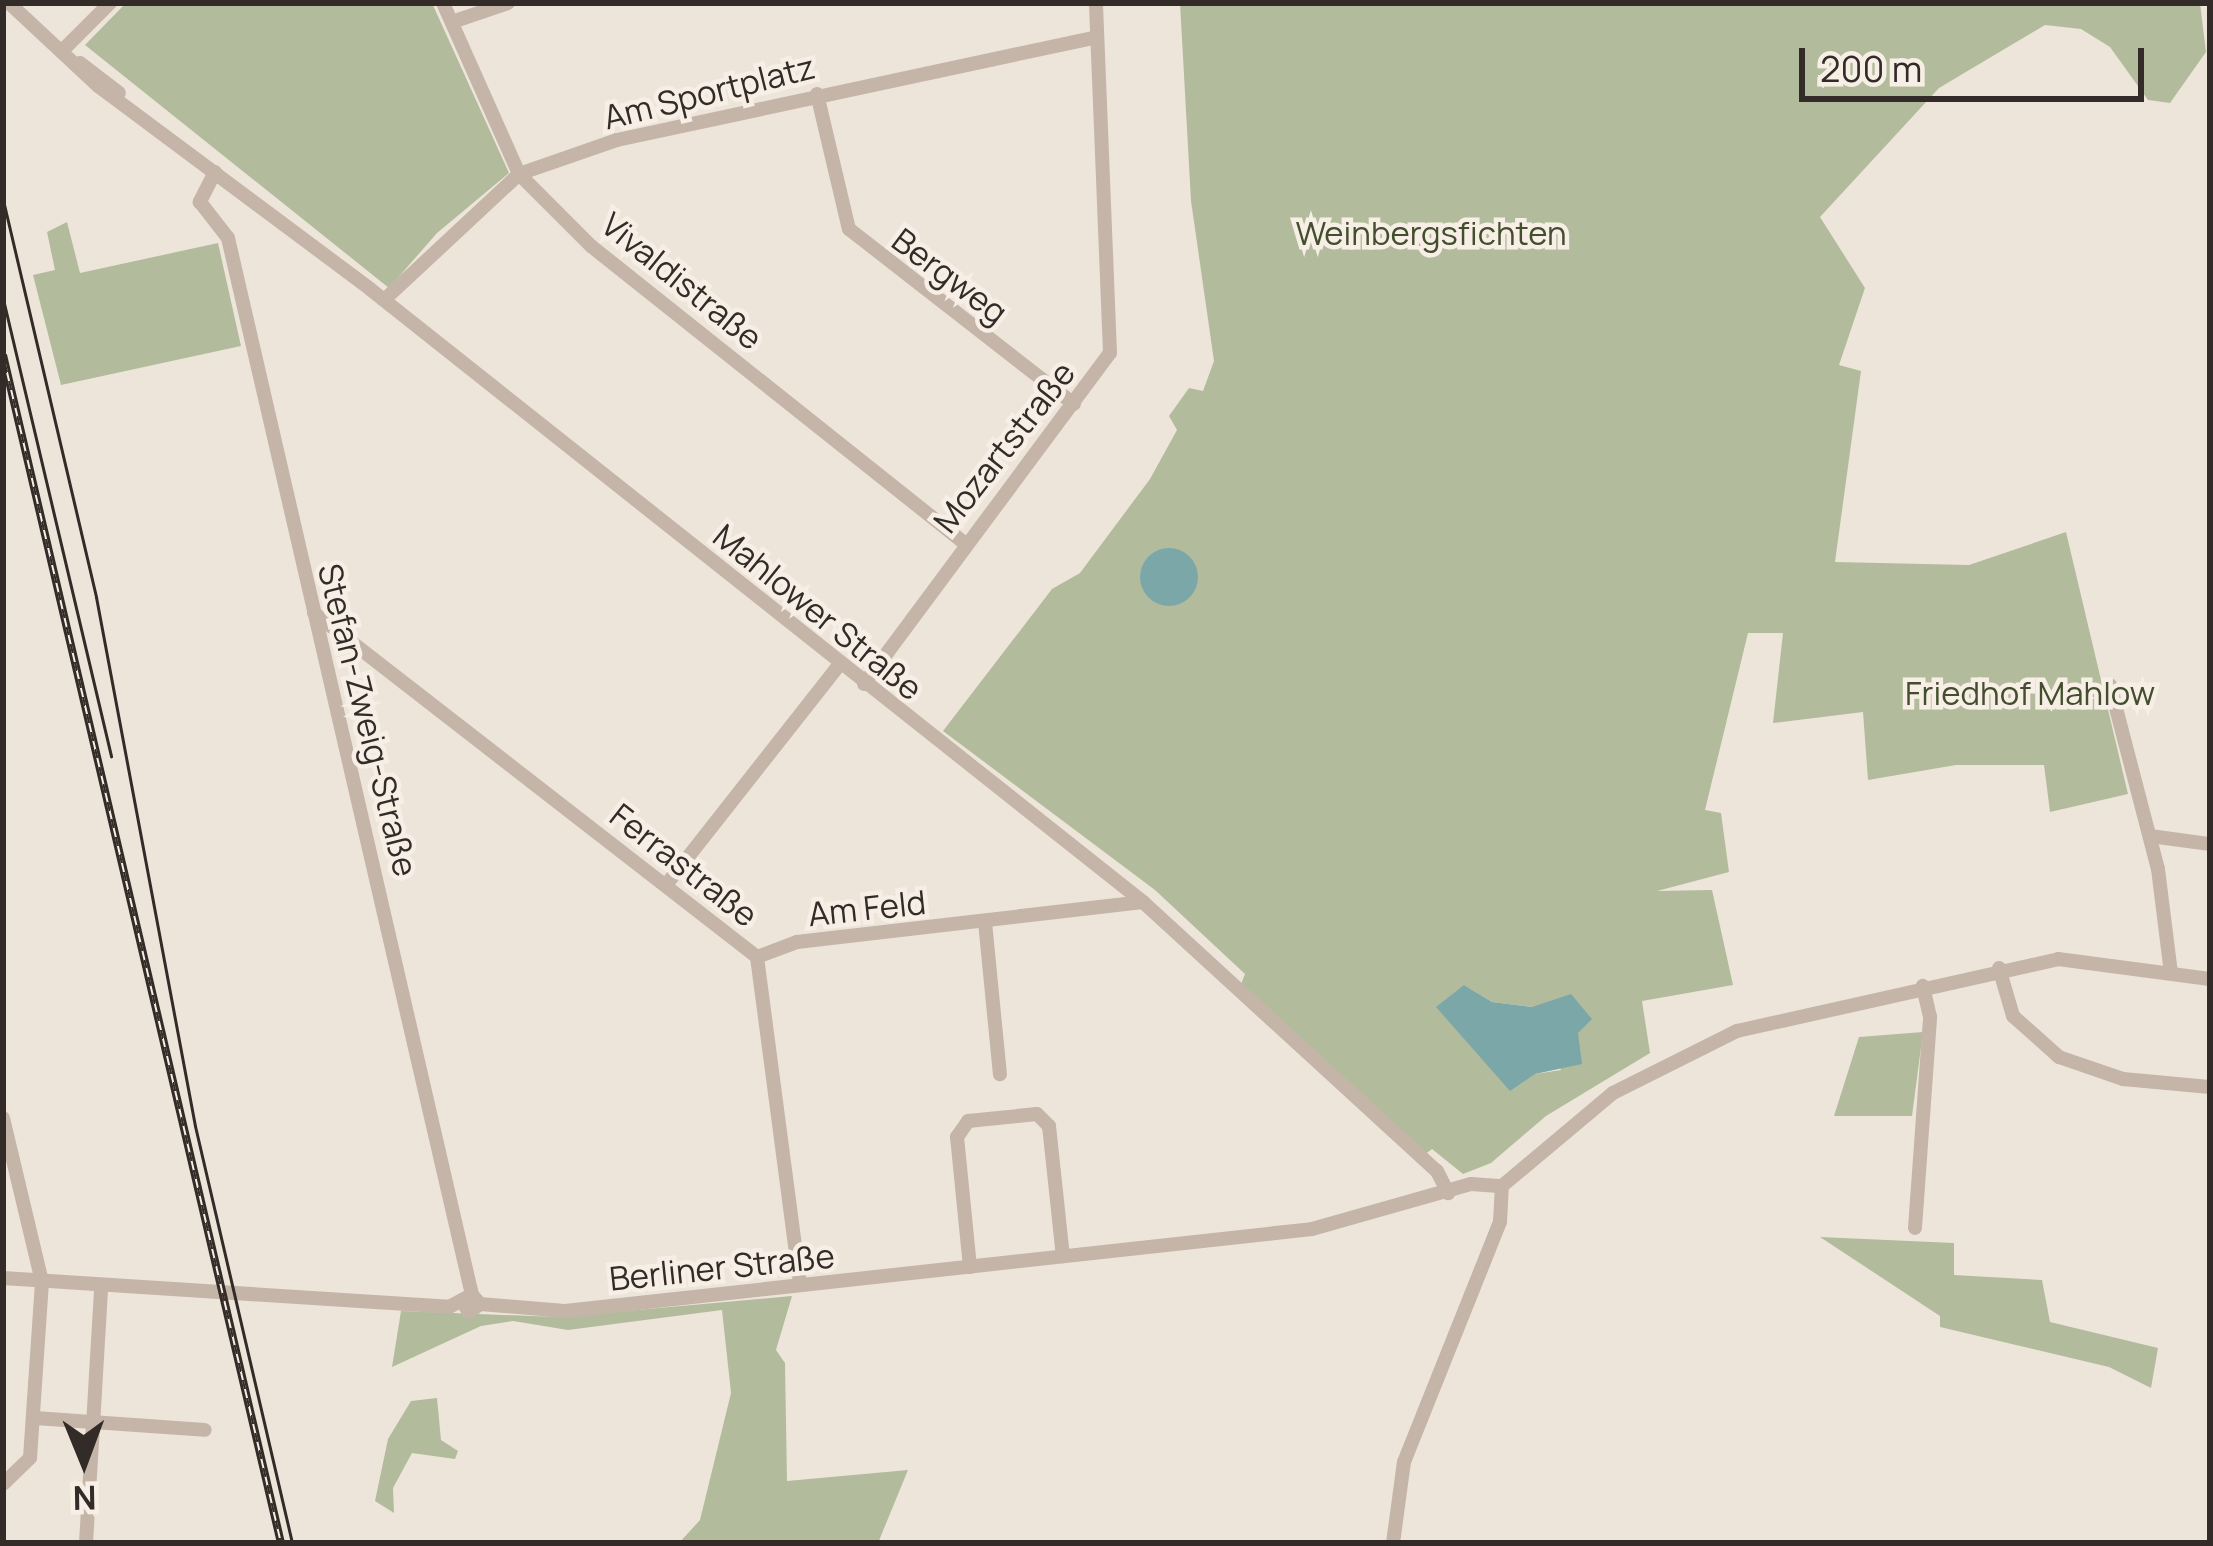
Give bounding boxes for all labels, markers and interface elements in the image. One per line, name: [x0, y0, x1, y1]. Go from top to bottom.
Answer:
scale bar: [1805, 24, 2150, 98]
text: 200 m: [1820, 44, 1922, 93]
street label: Am Sportplatz: [599, 47, 819, 137]
street label: Vivaldistraße: [594, 204, 770, 358]
park label: Weinbergsfichten: [1295, 213, 1567, 253]
street label: Bergweg: [885, 220, 1015, 332]
street label: Mozartstraße: [925, 354, 1083, 540]
street label: Mahlower Straße: [706, 516, 930, 708]
street label: Stefan-Zweig-Straße: [310, 560, 426, 880]
park label: Friedhof Mahlow: [1905, 673, 2155, 713]
street label: Ferrastraße: [602, 795, 766, 935]
street label: Am Feld: [806, 882, 928, 934]
street label: Berliner Straße: [607, 1235, 837, 1299]
north arrow: [24, 1402, 144, 1522]
text: N: [72, 1476, 97, 1521]

